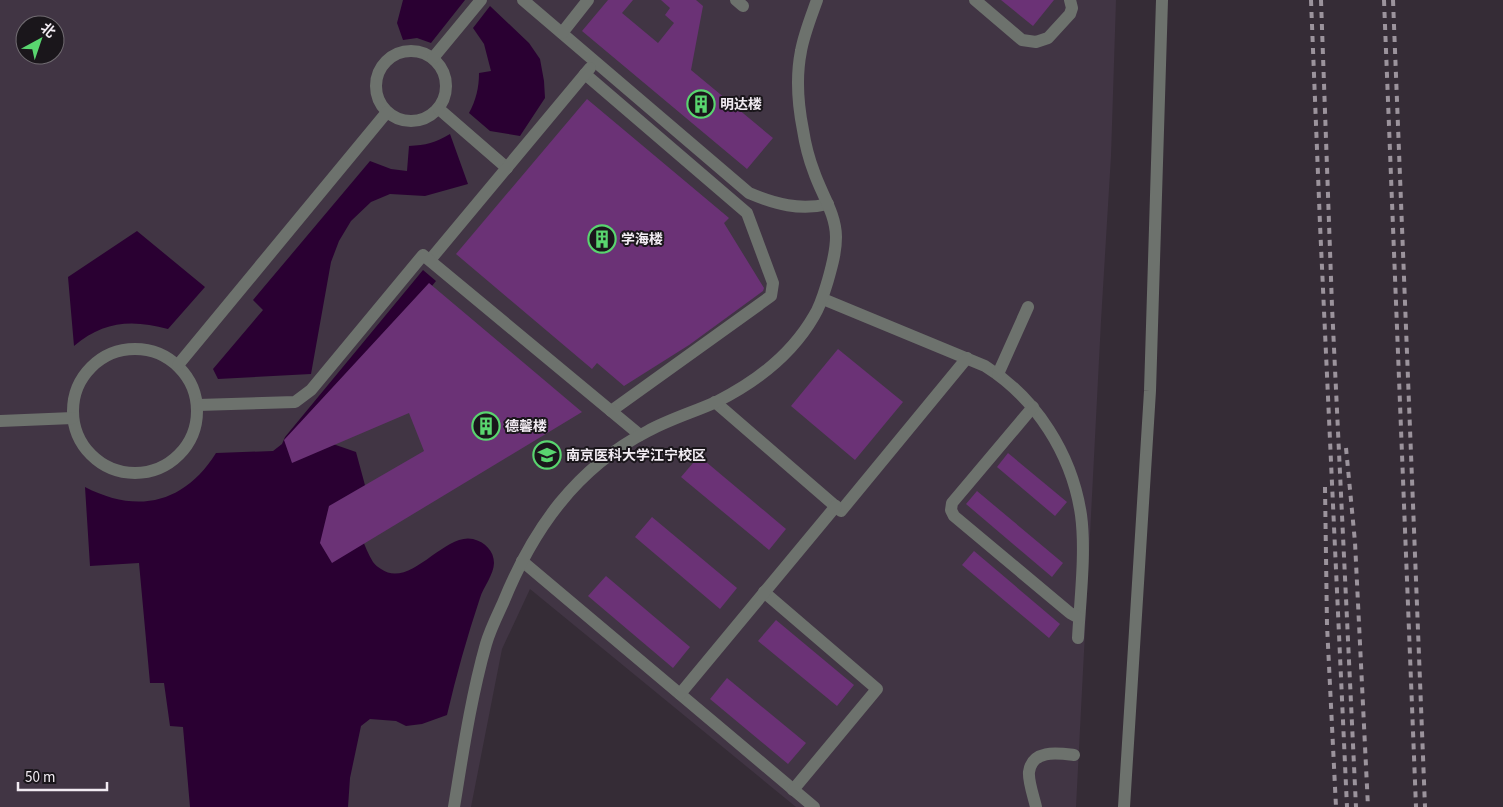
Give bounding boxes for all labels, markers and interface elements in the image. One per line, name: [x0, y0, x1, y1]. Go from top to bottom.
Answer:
north arrow: [15, 15, 65, 65]
text: 北: [36, 19, 60, 43]
building icon: 明达楼: [686, 89, 716, 119]
place label: 明达楼: [720, 95, 762, 115]
building icon: 学海楼: [587, 224, 617, 254]
place label: 学海楼: [621, 230, 663, 250]
building icon: 德馨楼: [471, 411, 501, 441]
place label: 德馨楼: [505, 417, 547, 437]
school or university icon: 南京医科大学江宁校区: [532, 440, 562, 470]
place label: 南京医科大学江宁校区: [566, 446, 706, 466]
scale bar: [18, 760, 106, 792]
text: 50 m: [25, 767, 55, 788]

